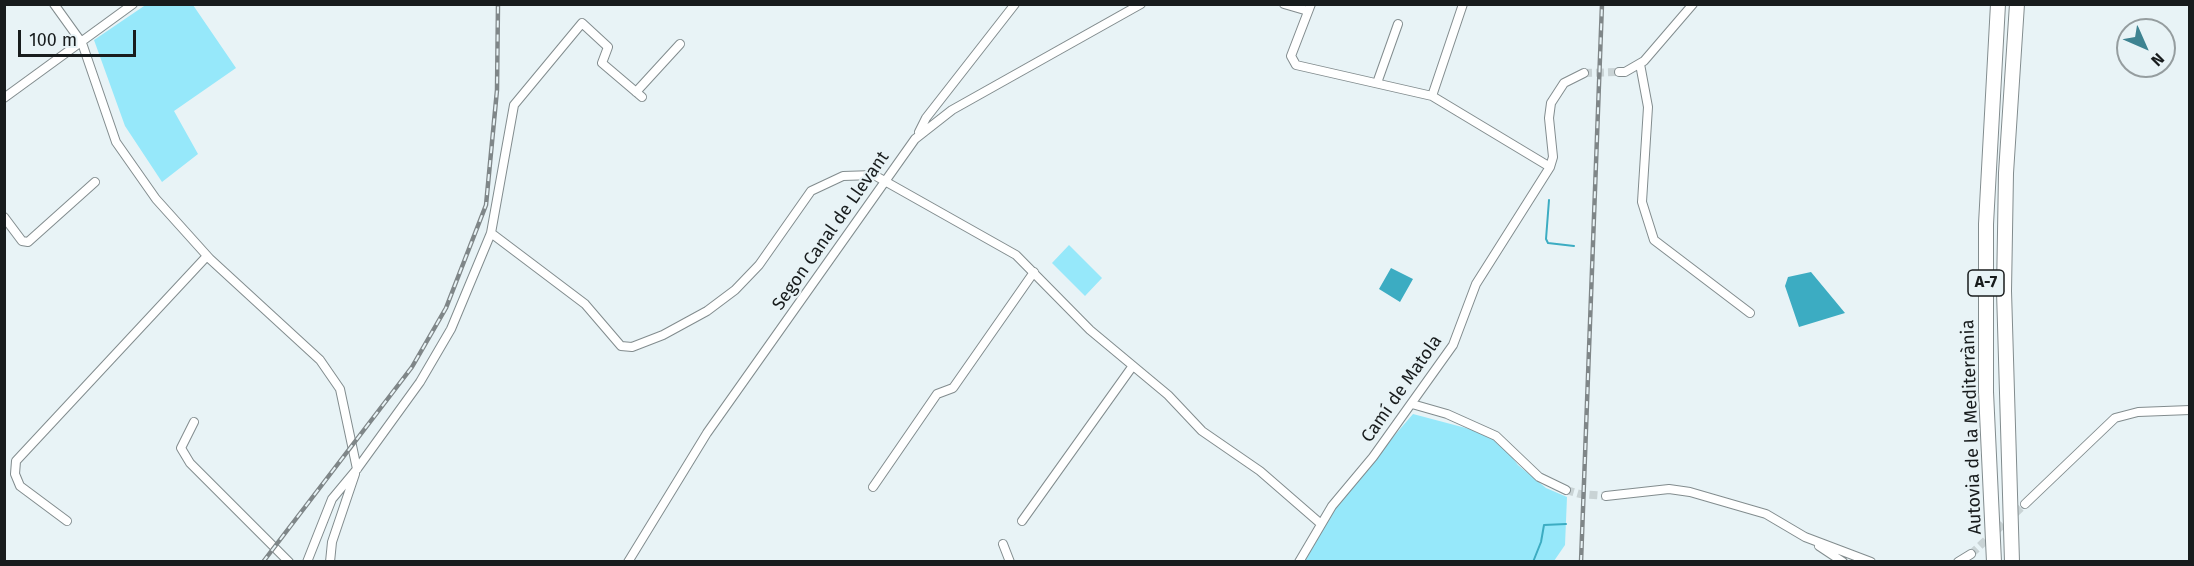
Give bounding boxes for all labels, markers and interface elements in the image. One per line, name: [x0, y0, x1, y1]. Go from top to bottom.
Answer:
scale bar: [21, 18, 140, 56]
north arrow: [2116, 18, 2176, 78]
text: 100 m: [29, 29, 77, 51]
text: N: [2147, 49, 2168, 70]
street label: Segon Canal de Llevant: [768, 147, 894, 315]
road number: A-7: [1968, 270, 2004, 296]
street label: Autovia de la Mediterrània: [1957, 319, 1987, 535]
street label: Camí de Matola: [1357, 331, 1447, 447]

